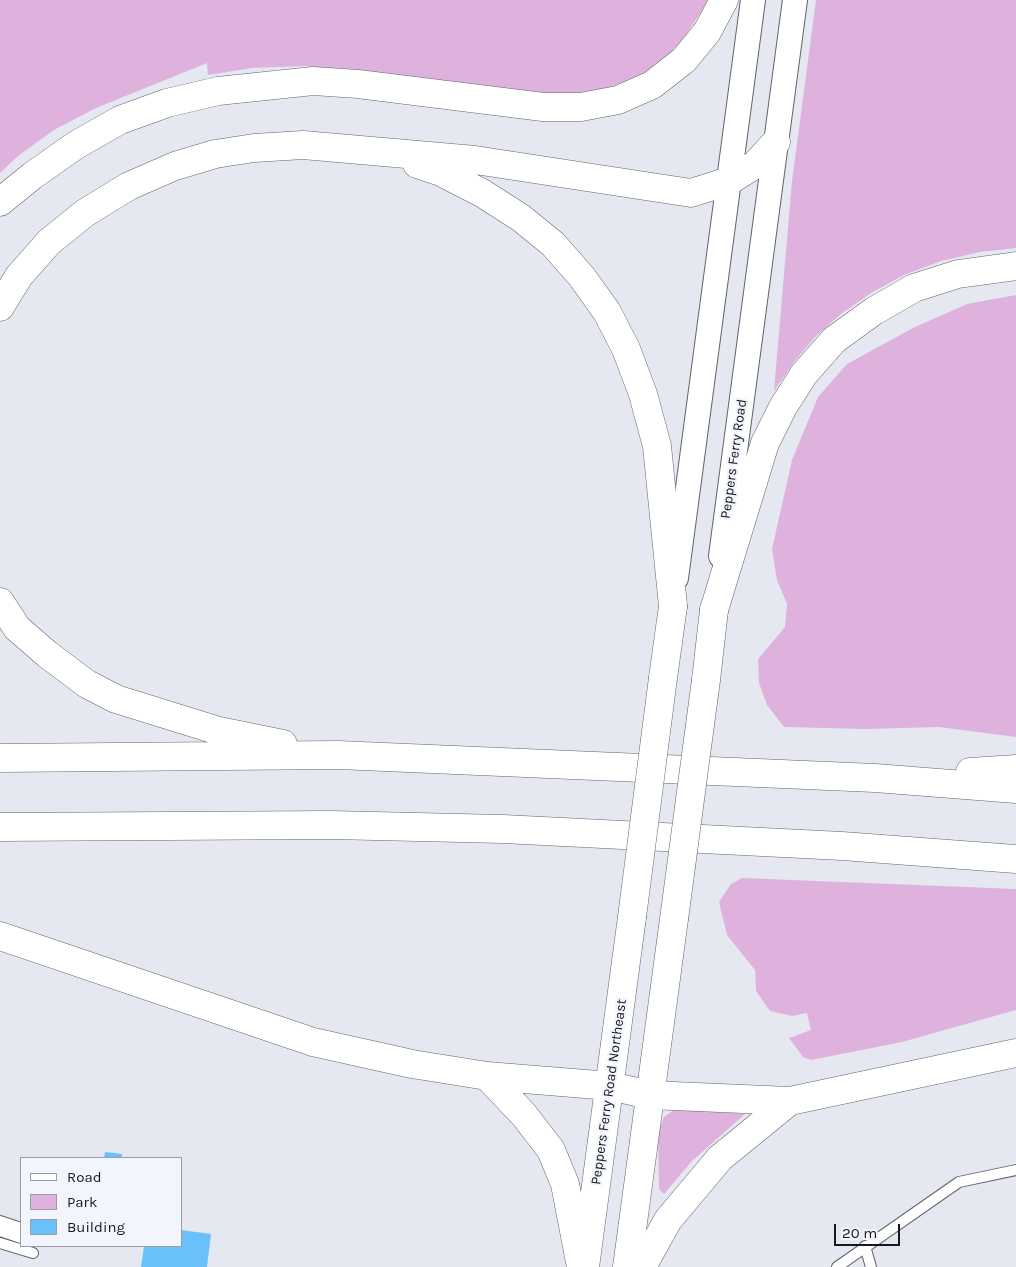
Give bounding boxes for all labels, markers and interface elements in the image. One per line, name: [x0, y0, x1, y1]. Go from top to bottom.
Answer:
street label: Peppers Ferry Road: [717, 398, 751, 520]
street label: Peppers Ferry Road Northeast: [588, 998, 630, 1186]
legend: [20, 1157, 182, 1247]
text: Road: [67, 1168, 102, 1186]
text: Park: [67, 1193, 97, 1211]
scale bar: [836, 1214, 902, 1246]
text: Building: [67, 1218, 125, 1236]
text: 20 m: [842, 1224, 877, 1242]

